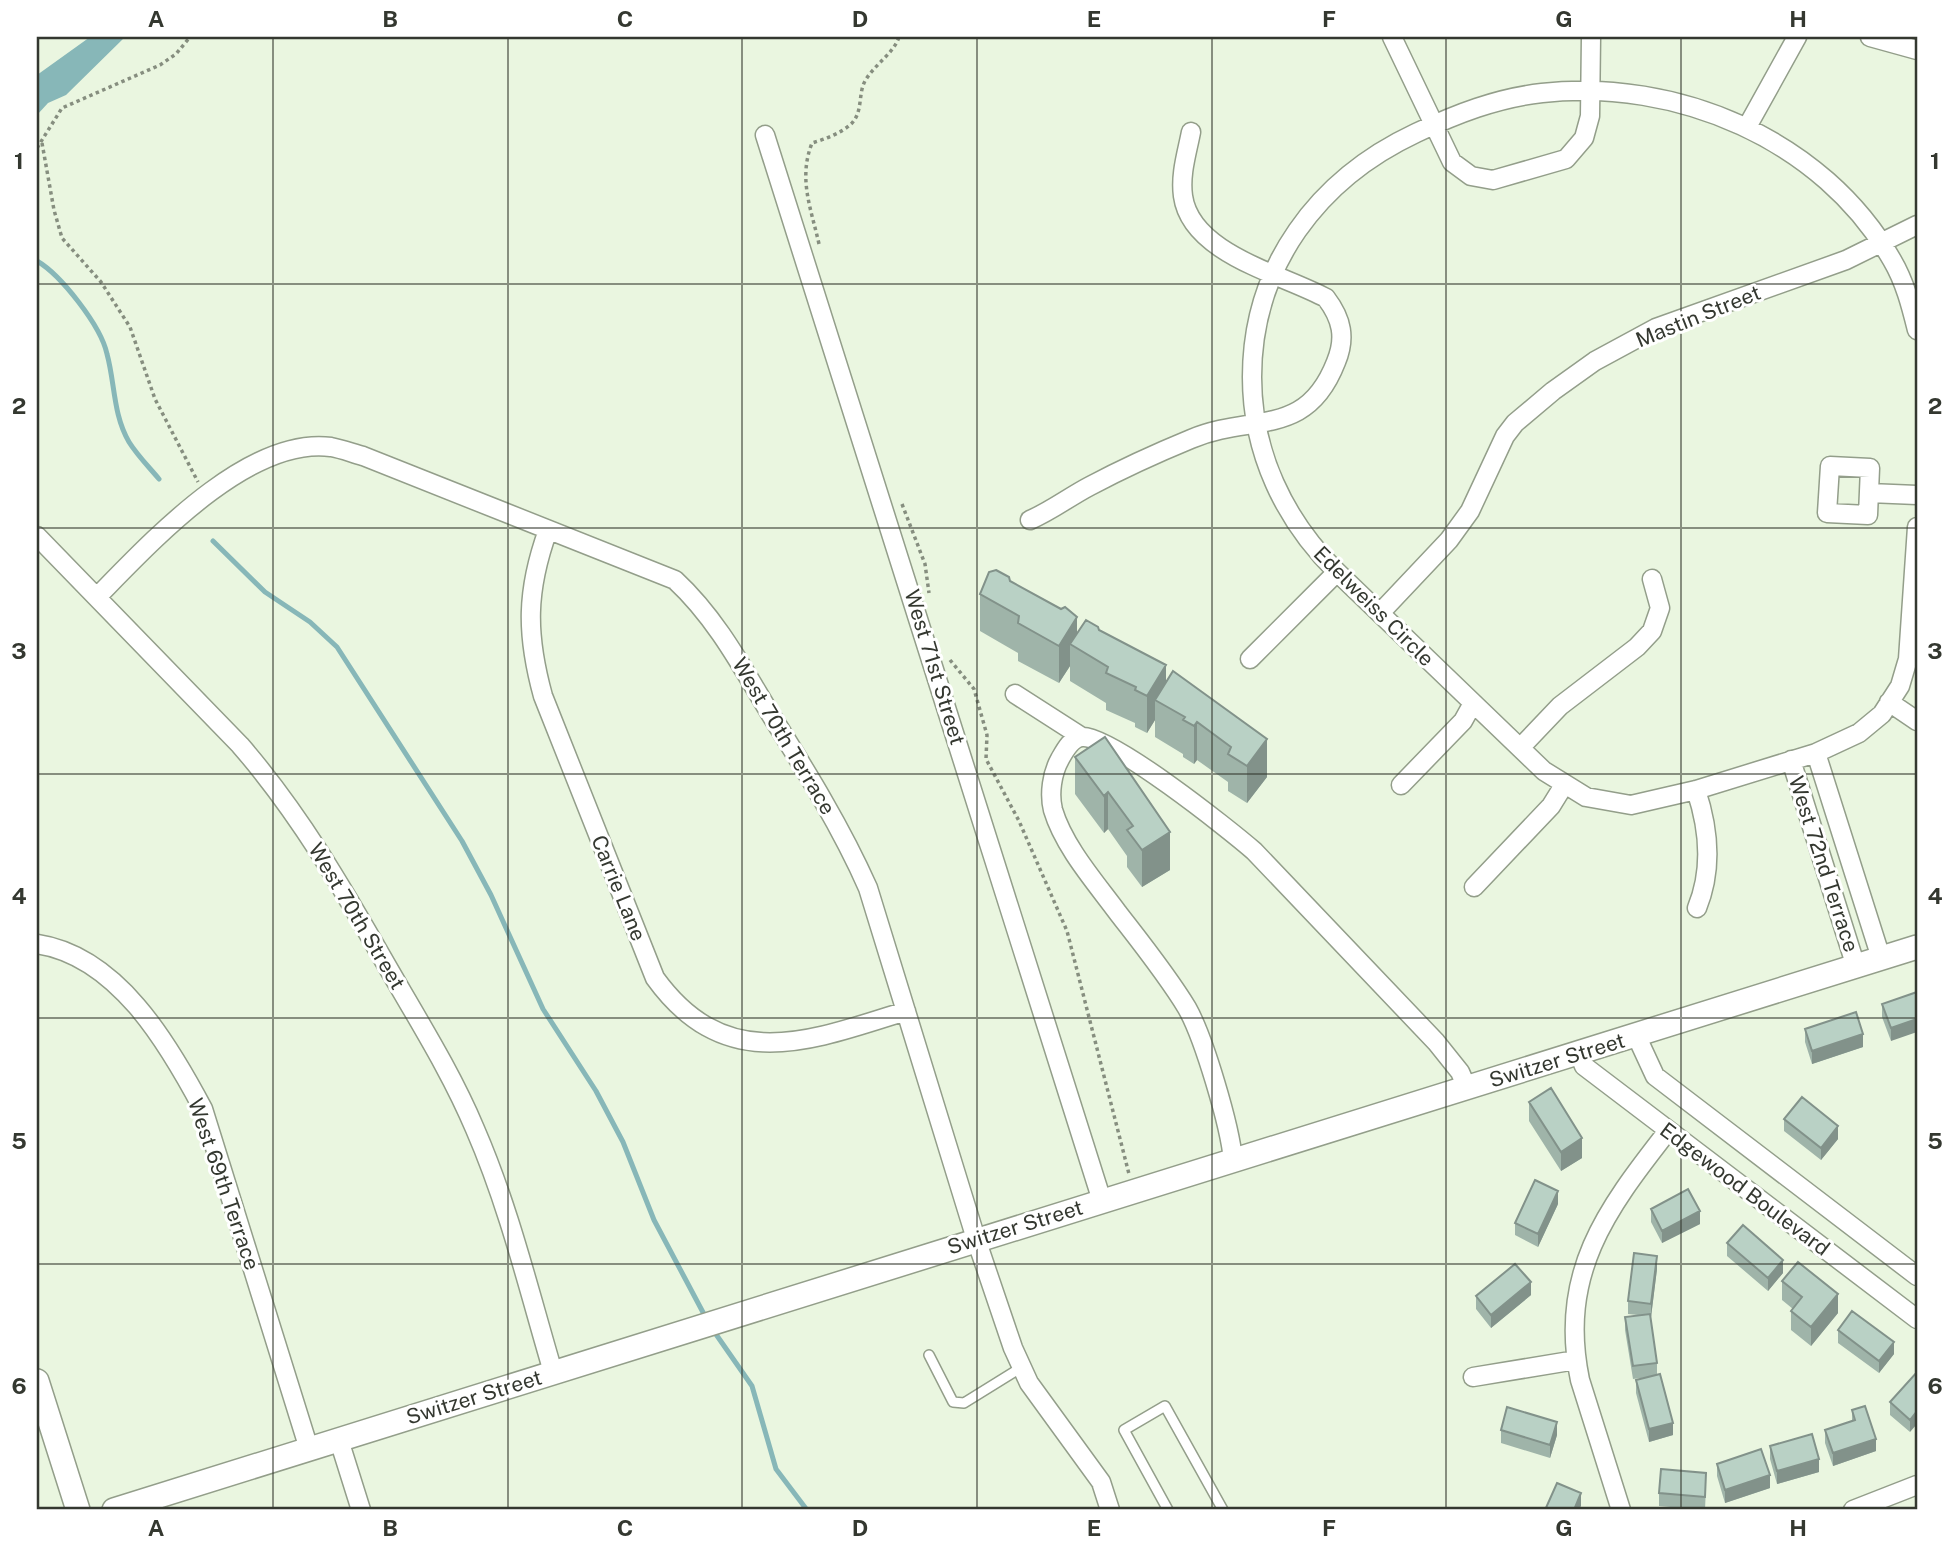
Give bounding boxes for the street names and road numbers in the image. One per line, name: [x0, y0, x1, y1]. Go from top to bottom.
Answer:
street label: Mastin Street: [1632, 280, 1764, 352]
street label: Edelweiss Circle: [1309, 541, 1439, 671]
street label: West 71st Street: [899, 586, 971, 748]
street label: West 70th Terrace: [727, 653, 841, 819]
street label: West 72nd Terrace: [1784, 773, 1864, 955]
street label: Carrie Lane: [586, 831, 652, 945]
street label: West 70th Street: [303, 838, 411, 994]
street label: Switzer Street: [1486, 1028, 1628, 1092]
street label: West 69th Terrace: [183, 1095, 265, 1273]
street label: Edgewood Boulevard: [1655, 1117, 1835, 1261]
street label: Switzer Street: [944, 1195, 1086, 1259]
street label: Switzer Street: [403, 1365, 545, 1429]

